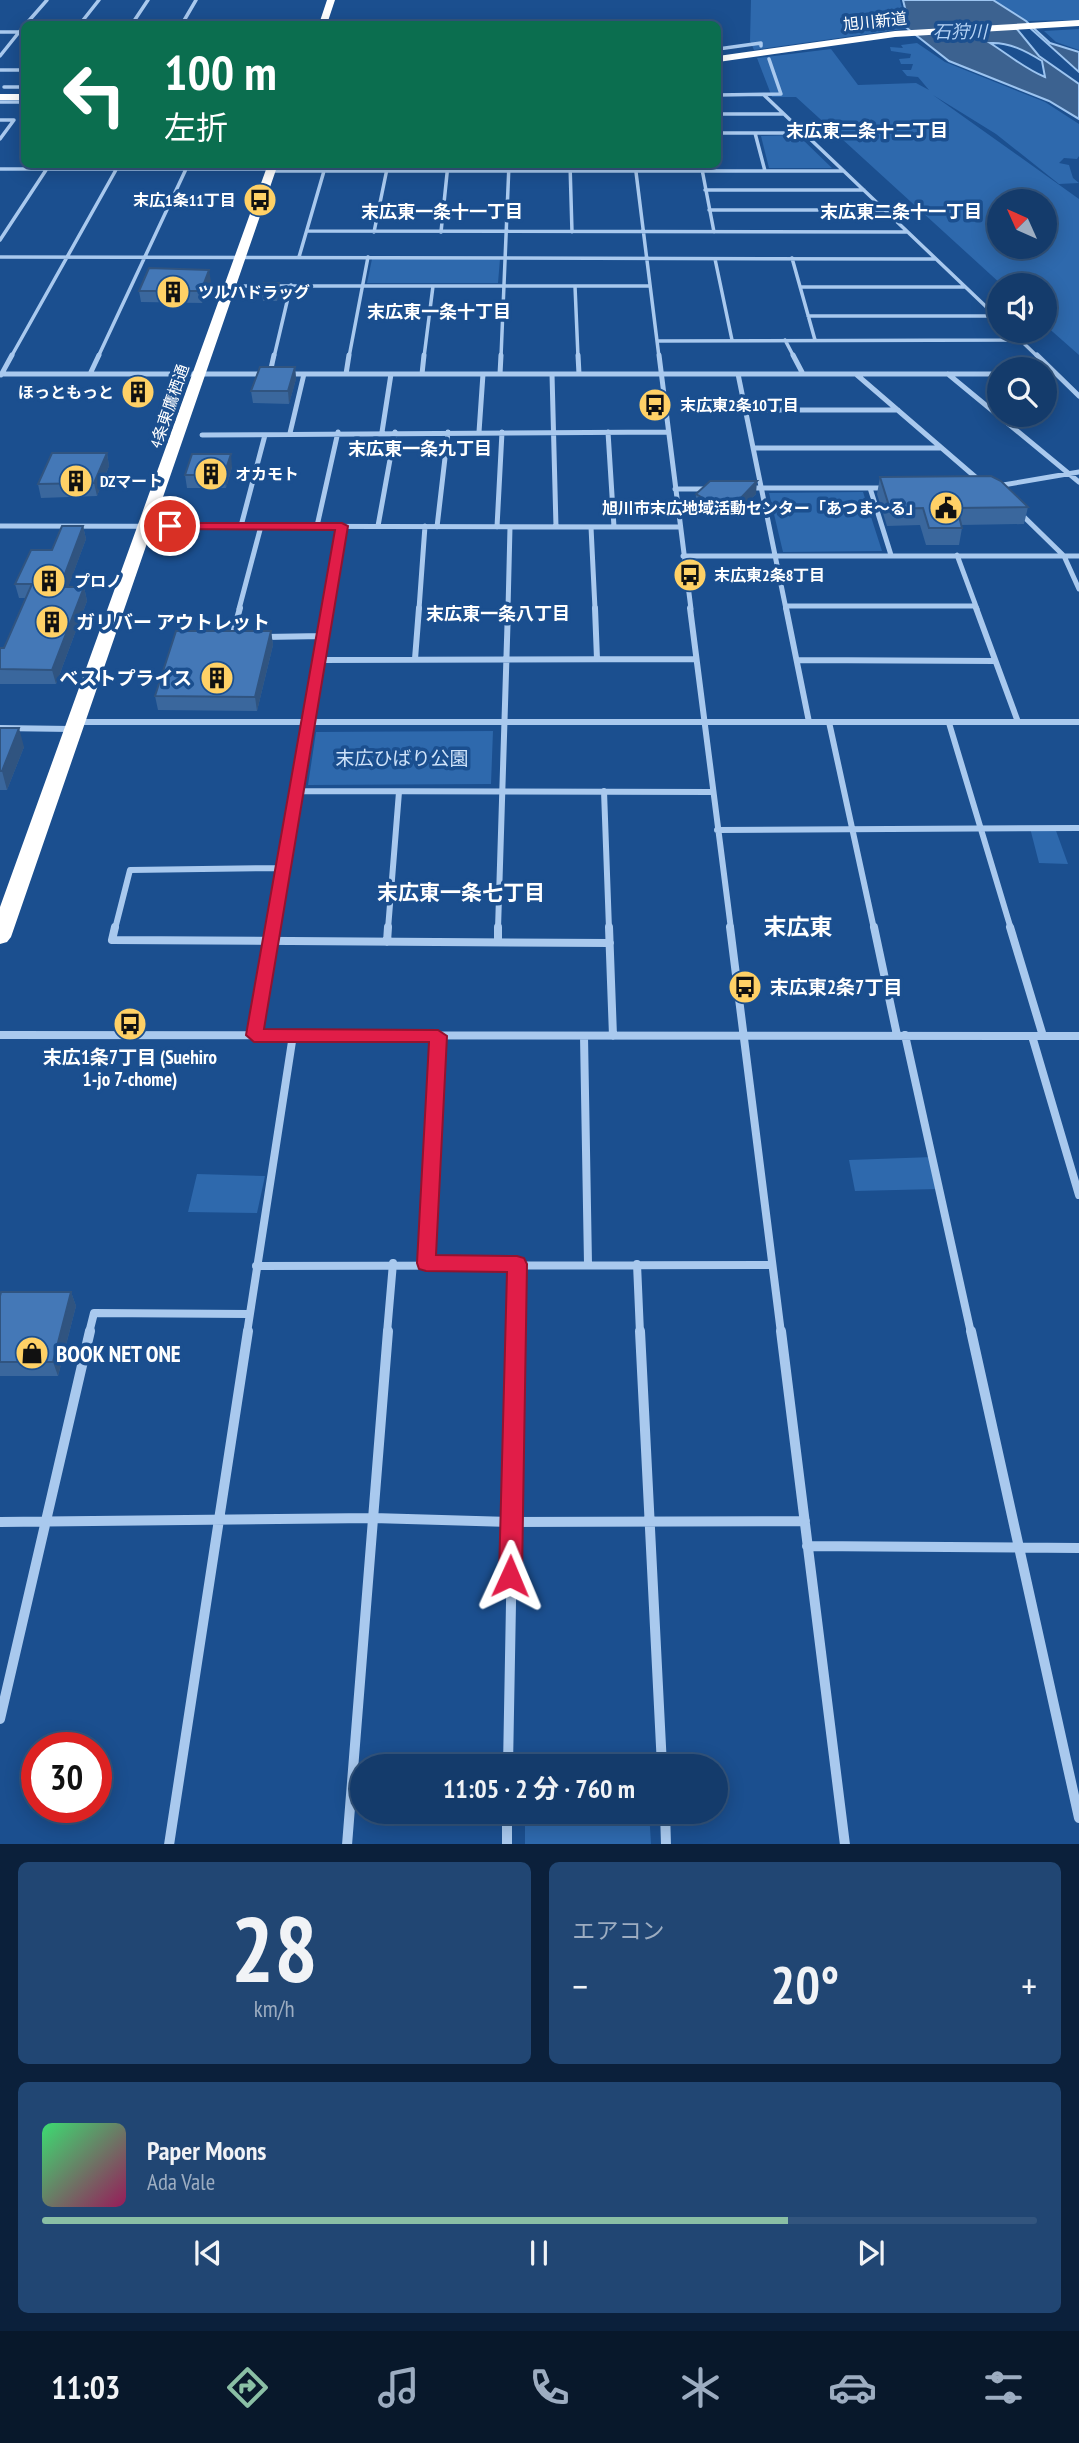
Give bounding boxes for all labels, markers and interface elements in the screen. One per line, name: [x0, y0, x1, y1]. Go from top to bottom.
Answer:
street label: 旭川新道: [842, 8, 908, 34]
water label: 石狩川: [933, 20, 989, 43]
text: 100 m: [164, 40, 277, 104]
icon: left: [49, 49, 140, 140]
text: 左折: [164, 106, 228, 148]
district label: 末広東二条十二丁目: [786, 119, 948, 142]
bus stop icon: 末広1条11丁目: [241, 181, 279, 219]
north arrow: [987, 189, 1057, 259]
map controls: [987, 189, 1057, 427]
place label: 末広1条11丁目: [133, 190, 236, 210]
district label: 末広東一条十一丁目: [361, 200, 523, 223]
district label: 末広東二条十一丁目: [820, 200, 982, 223]
building icon: ツルハドラッグ: [154, 273, 192, 311]
button: sound: [987, 273, 1057, 343]
place label: ツルハドラッグ: [198, 282, 310, 302]
district label: 末広東一条十丁目: [367, 300, 511, 323]
button: search: [987, 357, 1057, 427]
street label: 4条東鷹栖通: [145, 362, 193, 450]
building icon: ほっともっと: [119, 373, 157, 411]
place label: ほっともっと: [18, 382, 114, 402]
bus stop icon: 末広東2条10丁目: [636, 386, 674, 424]
place label: 末広東2条10丁目: [680, 395, 799, 415]
district label: 末広東一条九丁目: [348, 437, 492, 460]
building icon: オカモト: [192, 455, 230, 493]
building icon: DZマート: [57, 462, 95, 500]
place label: オカモト: [235, 464, 299, 484]
place label: DZマート: [100, 471, 163, 491]
public building icon: 旭川市末広地域活動センター「あつま〜る」: [927, 489, 965, 527]
pin: [140, 496, 200, 556]
place label: 旭川市末広地域活動センター「あつま〜る」: [602, 498, 922, 518]
icon: arrive: [151, 507, 189, 545]
bus stop icon: 末広東2条8丁目: [671, 556, 709, 594]
building icon: プロノ: [30, 562, 68, 600]
place label: 末広東2条8丁目: [714, 565, 825, 585]
place label: プロノ: [74, 571, 122, 591]
district label: 末広東一条八丁目: [426, 602, 570, 625]
building icon: ガリバー アウトレット: [33, 603, 71, 641]
place label: ガリバー アウトレット: [76, 610, 270, 634]
building icon: ベストプライス: [198, 659, 236, 697]
place label: ベストプライス: [59, 666, 192, 690]
park label: 末広ひばり公園: [335, 746, 469, 770]
district label: 末広東一条七丁目: [377, 879, 545, 906]
district label: 末広東: [764, 912, 833, 941]
bus stop icon: 末広東2条7丁目: [726, 968, 764, 1006]
place label: 末広東2条7丁目: [770, 975, 902, 999]
bus stop icon: 末広1条7丁目 (Suehiro 1-jo 7-chome): [111, 1005, 149, 1043]
place label: 末広1条7丁目 (Suehiro 1-jo 7-chome): [43, 1045, 217, 1091]
shop icon: BOOK NET ONE: [13, 1334, 51, 1372]
place label: BOOK NET ONE: [56, 1339, 181, 1368]
position arrow: [473, 1539, 547, 1613]
speed limit sign: 30: [21, 1732, 112, 1823]
text: 11:05 · 2 分 · 760 m: [443, 1772, 635, 1805]
text: 28: [231, 1889, 318, 2007]
text: エアコン: [573, 1916, 665, 1945]
text: 20°: [770, 1951, 839, 2018]
text: −: [573, 1961, 588, 2010]
text: +: [1021, 1961, 1037, 2010]
text: km/h: [254, 1994, 295, 2023]
text: Paper Moons: [147, 2134, 266, 2167]
text: Ada Vale: [147, 2167, 215, 2196]
icon: previous: [189, 2234, 227, 2272]
icon: pause: [520, 2234, 558, 2272]
icon: next: [852, 2234, 890, 2272]
icon: directions: [223, 2363, 272, 2412]
icon: music: [374, 2363, 423, 2412]
icon: phone: [525, 2363, 574, 2412]
icon: climate: [676, 2363, 725, 2412]
icon: car: [828, 2363, 877, 2412]
icon: filters: [979, 2363, 1028, 2412]
text: 11:03: [51, 2366, 120, 2408]

